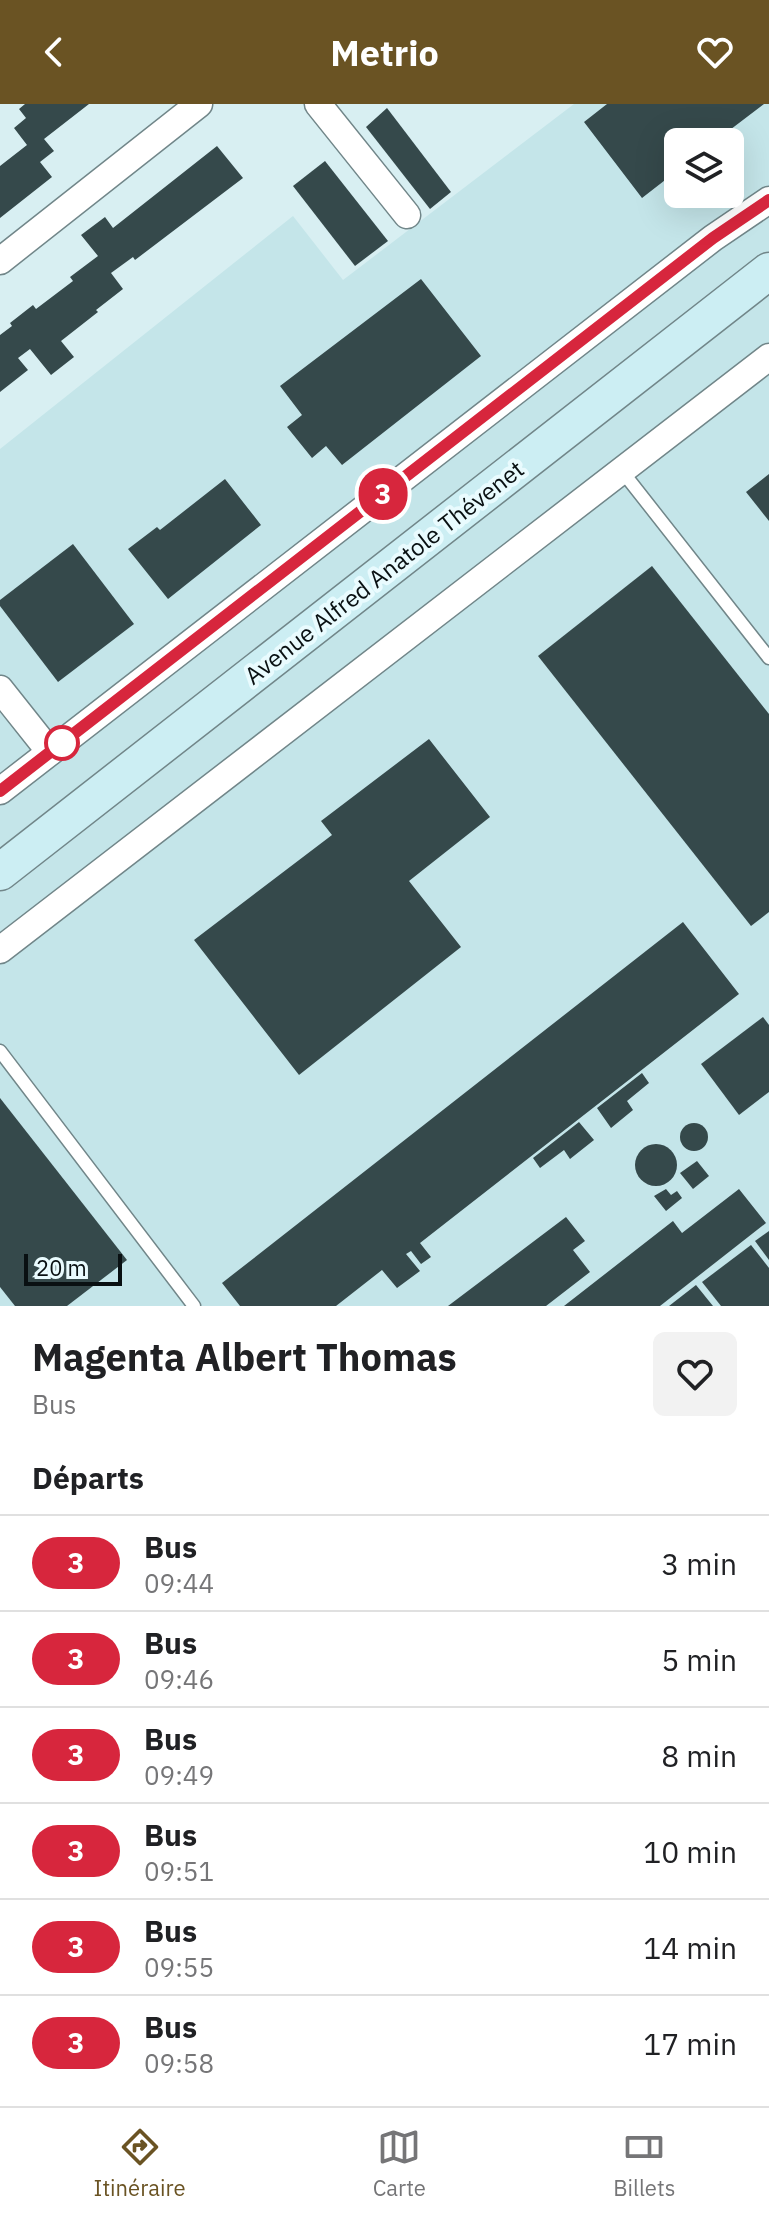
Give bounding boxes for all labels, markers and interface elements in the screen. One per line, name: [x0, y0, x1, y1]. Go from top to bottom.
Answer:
text: Metrio: [330, 29, 439, 76]
icon: back: [32, 30, 76, 74]
icon: heart: [693, 30, 737, 74]
map controls: [664, 128, 744, 208]
button: layers: [664, 128, 744, 208]
street label: Avenue Alfred Anatole Thévenet: [238, 453, 530, 691]
line badge: 3: [357, 468, 409, 520]
text: 3: [375, 475, 391, 512]
unlabelled marker: [45, 726, 79, 760]
scale bar: [24, 1250, 122, 1286]
text: 20 m: [36, 1253, 87, 1282]
text: Magenta Albert Thomas: [32, 1332, 457, 1381]
button: heart: [653, 1332, 737, 1416]
text: Bus: [32, 1387, 76, 1421]
text: Départs: [32, 1458, 144, 1497]
text: Bus: [144, 1527, 197, 1566]
text: 3: [68, 1544, 84, 1581]
text: 3 min: [661, 1544, 737, 1583]
text: 09:44: [144, 1566, 214, 1600]
text: Bus: [144, 1623, 197, 1662]
text: 3: [68, 1640, 84, 1677]
text: 5 min: [661, 1640, 737, 1679]
text: 09:46: [144, 1662, 214, 1696]
text: Bus: [144, 1719, 197, 1758]
text: 3: [68, 1736, 84, 1773]
text: 8 min: [661, 1736, 737, 1775]
text: 09:49: [144, 1758, 214, 1792]
text: Bus: [144, 1815, 197, 1854]
text: 3: [68, 1832, 84, 1869]
text: 10 min: [643, 1832, 737, 1871]
text: 09:51: [144, 1854, 214, 1888]
text: Bus: [144, 1911, 197, 1950]
text: 3: [68, 1928, 84, 1965]
text: 14 min: [643, 1928, 737, 1967]
text: 09:55: [144, 1950, 214, 1984]
text: Bus: [144, 2007, 197, 2046]
text: 3: [68, 2024, 84, 2061]
text: 17 min: [643, 2024, 737, 2063]
text: 09:58: [144, 2046, 214, 2080]
tab: Itinéraire: [94, 2125, 185, 2202]
tab: Carte: [373, 2125, 426, 2202]
tab: Billets: [613, 2125, 675, 2202]

